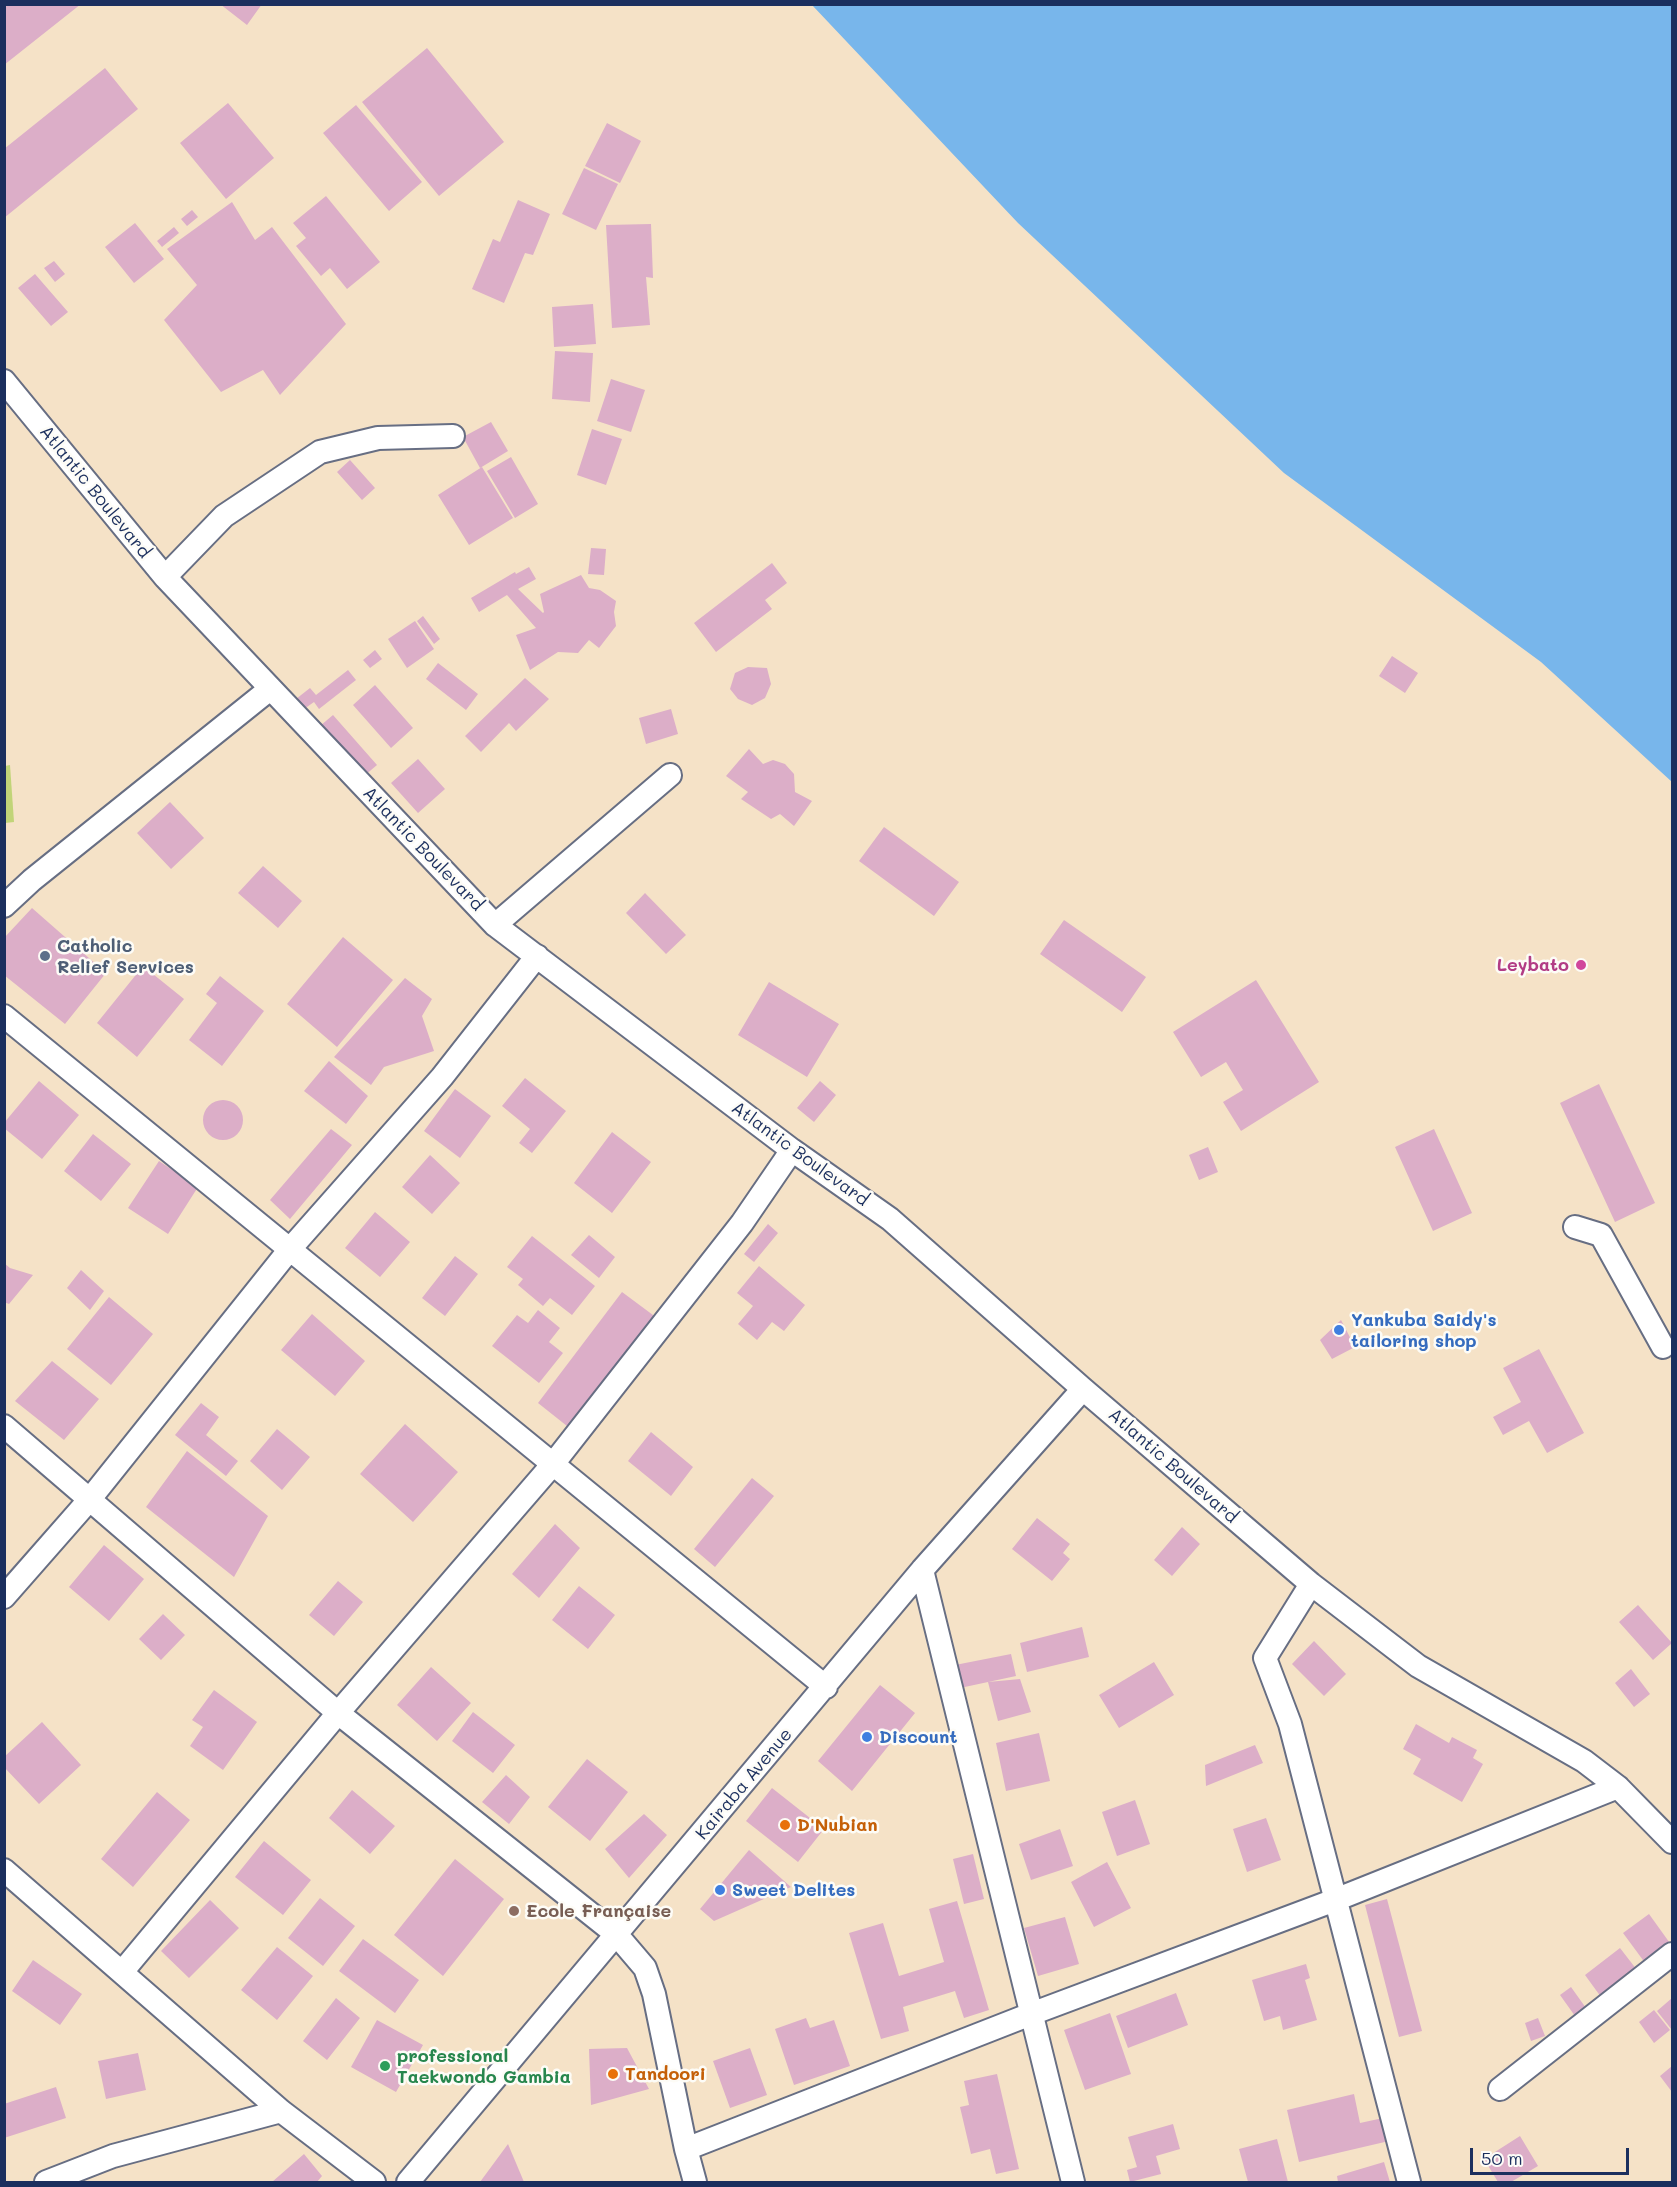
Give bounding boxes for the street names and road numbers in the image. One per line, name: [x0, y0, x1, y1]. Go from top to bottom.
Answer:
street label: Atlantic Boulevard: [35, 421, 155, 563]
street label: Atlantic Boulevard: [358, 782, 488, 916]
street label: Atlantic Boulevard: [727, 1097, 873, 1211]
street label: Atlantic Boulevard: [1104, 1404, 1242, 1528]
street label: Kairaba Avenue: [691, 1724, 797, 1844]

